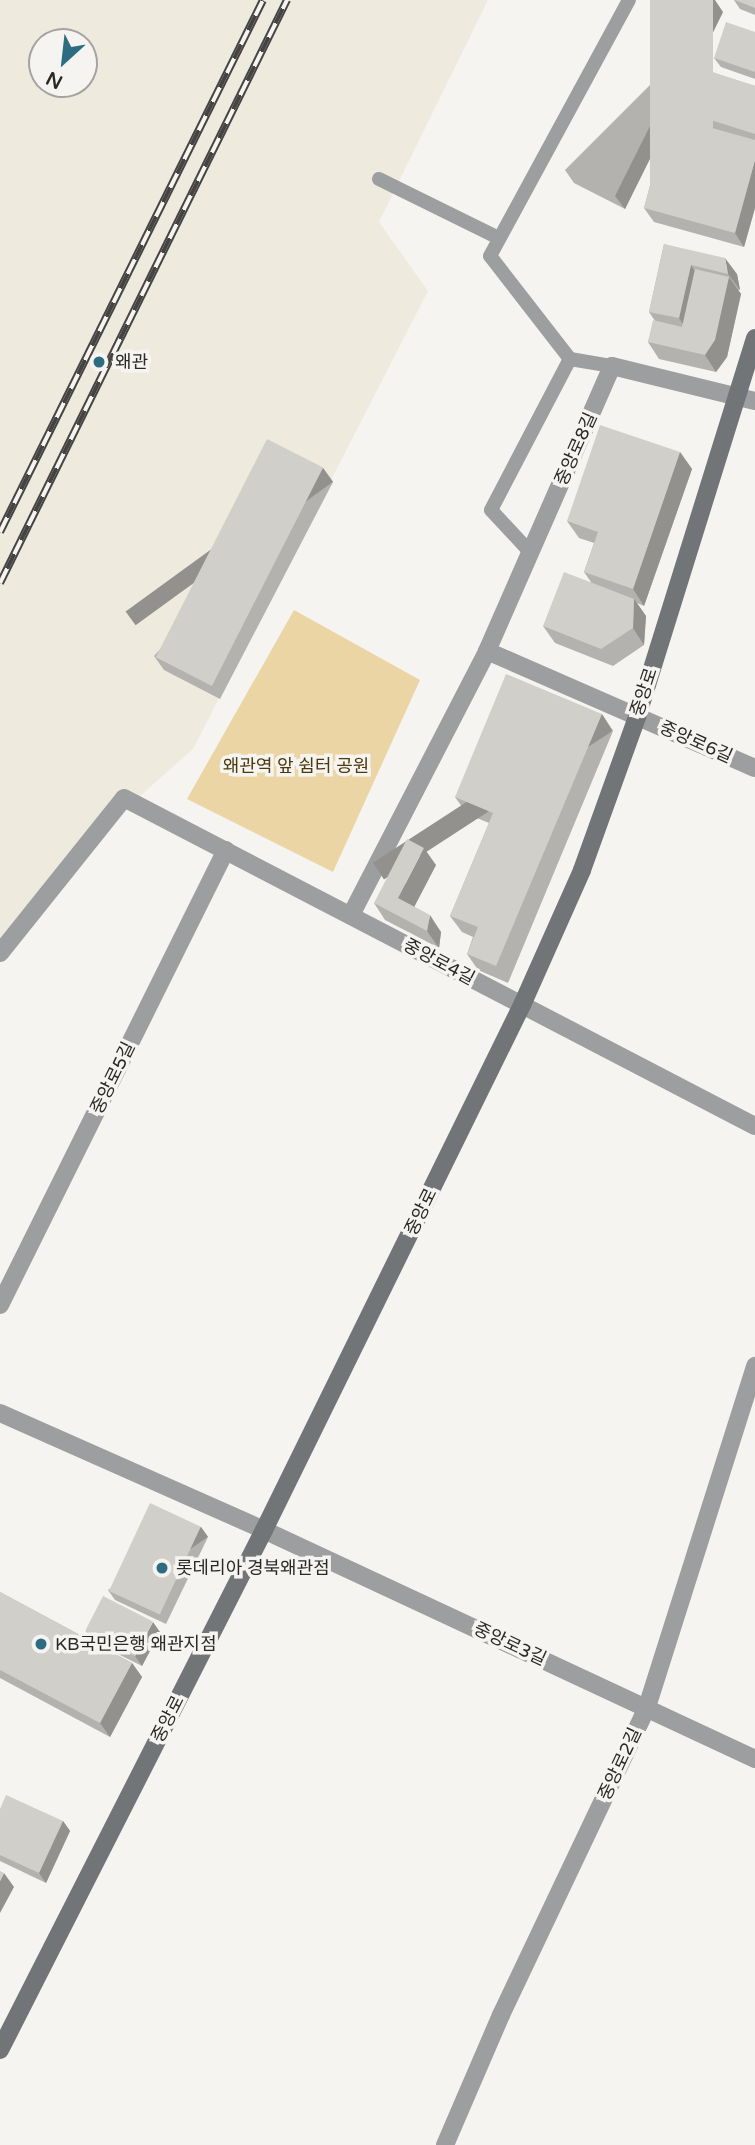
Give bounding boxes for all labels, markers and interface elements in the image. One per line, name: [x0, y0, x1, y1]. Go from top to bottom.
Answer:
north arrow: [28, 28, 98, 98]
text: N: [43, 67, 66, 93]
place label: 왜관: [115, 351, 148, 373]
marker: 왜관: [89, 352, 109, 372]
street label: 중앙로8길: [550, 409, 602, 489]
street label: 중앙로: [626, 665, 662, 719]
street label: 중앙로6길: [656, 716, 736, 768]
park label: 왜관역 앞 쉼터 공원: [223, 755, 369, 777]
street label: 중앙로4길: [400, 934, 478, 990]
street label: 중앙로5길: [86, 1038, 140, 1118]
street label: 중앙로: [400, 1185, 442, 1239]
place label: 롯데리아 경북왜관점: [176, 1557, 330, 1579]
marker: 롯데리아 경북왜관점: [154, 1560, 170, 1576]
street label: 중앙로3길: [470, 1618, 550, 1670]
place label: KB국민은행 왜관지점: [55, 1633, 217, 1655]
marker: KB국민은행 왜관지점: [33, 1636, 49, 1652]
street label: 중앙로: [147, 1692, 189, 1746]
street label: 중앙로2길: [594, 1724, 646, 1804]

